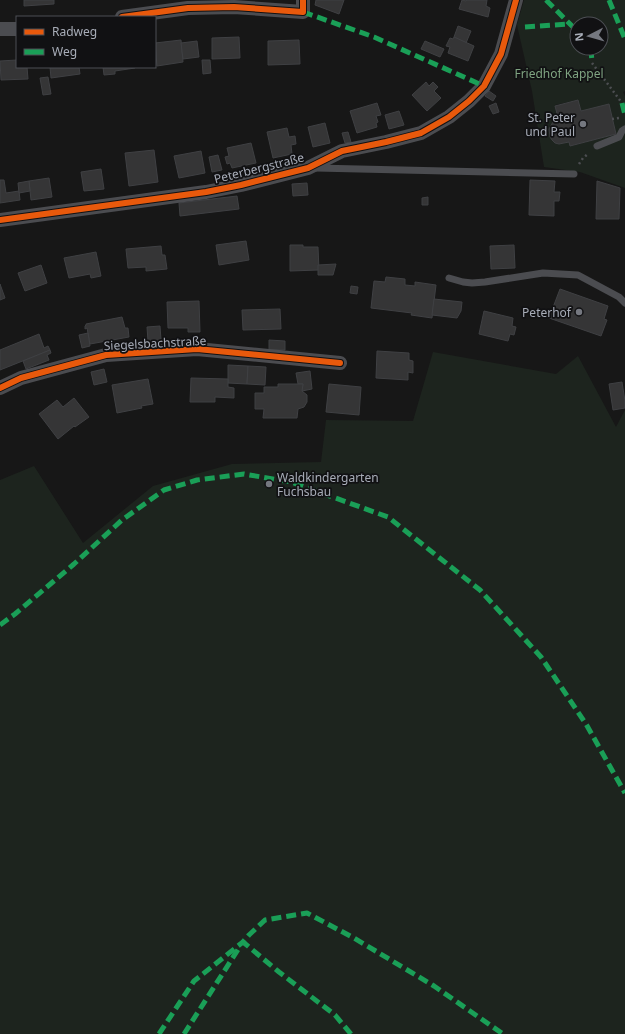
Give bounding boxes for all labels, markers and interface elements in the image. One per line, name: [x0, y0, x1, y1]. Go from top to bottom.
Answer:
legend: [16, 16, 156, 68]
north arrow: [569, 16, 609, 56]
text: Radweg: [52, 23, 97, 40]
text: N: [571, 32, 586, 42]
text: Weg: [52, 43, 77, 60]
park label: Friedhof Kappel: [514, 65, 604, 82]
place label: St. Peter und Paul: [525, 109, 575, 140]
marker: St. Peter und Paul: [578, 119, 588, 129]
street label: Peterbergstraße: [212, 149, 306, 187]
place label: Peterhof: [522, 304, 572, 321]
marker: Peterhof: [574, 307, 584, 317]
street label: Siegelsbachstraße: [103, 332, 207, 354]
place label: Waldkindergarten Fuchsbau: [277, 469, 379, 500]
marker: Waldkindergarten Fuchsbau: [264, 479, 274, 489]

